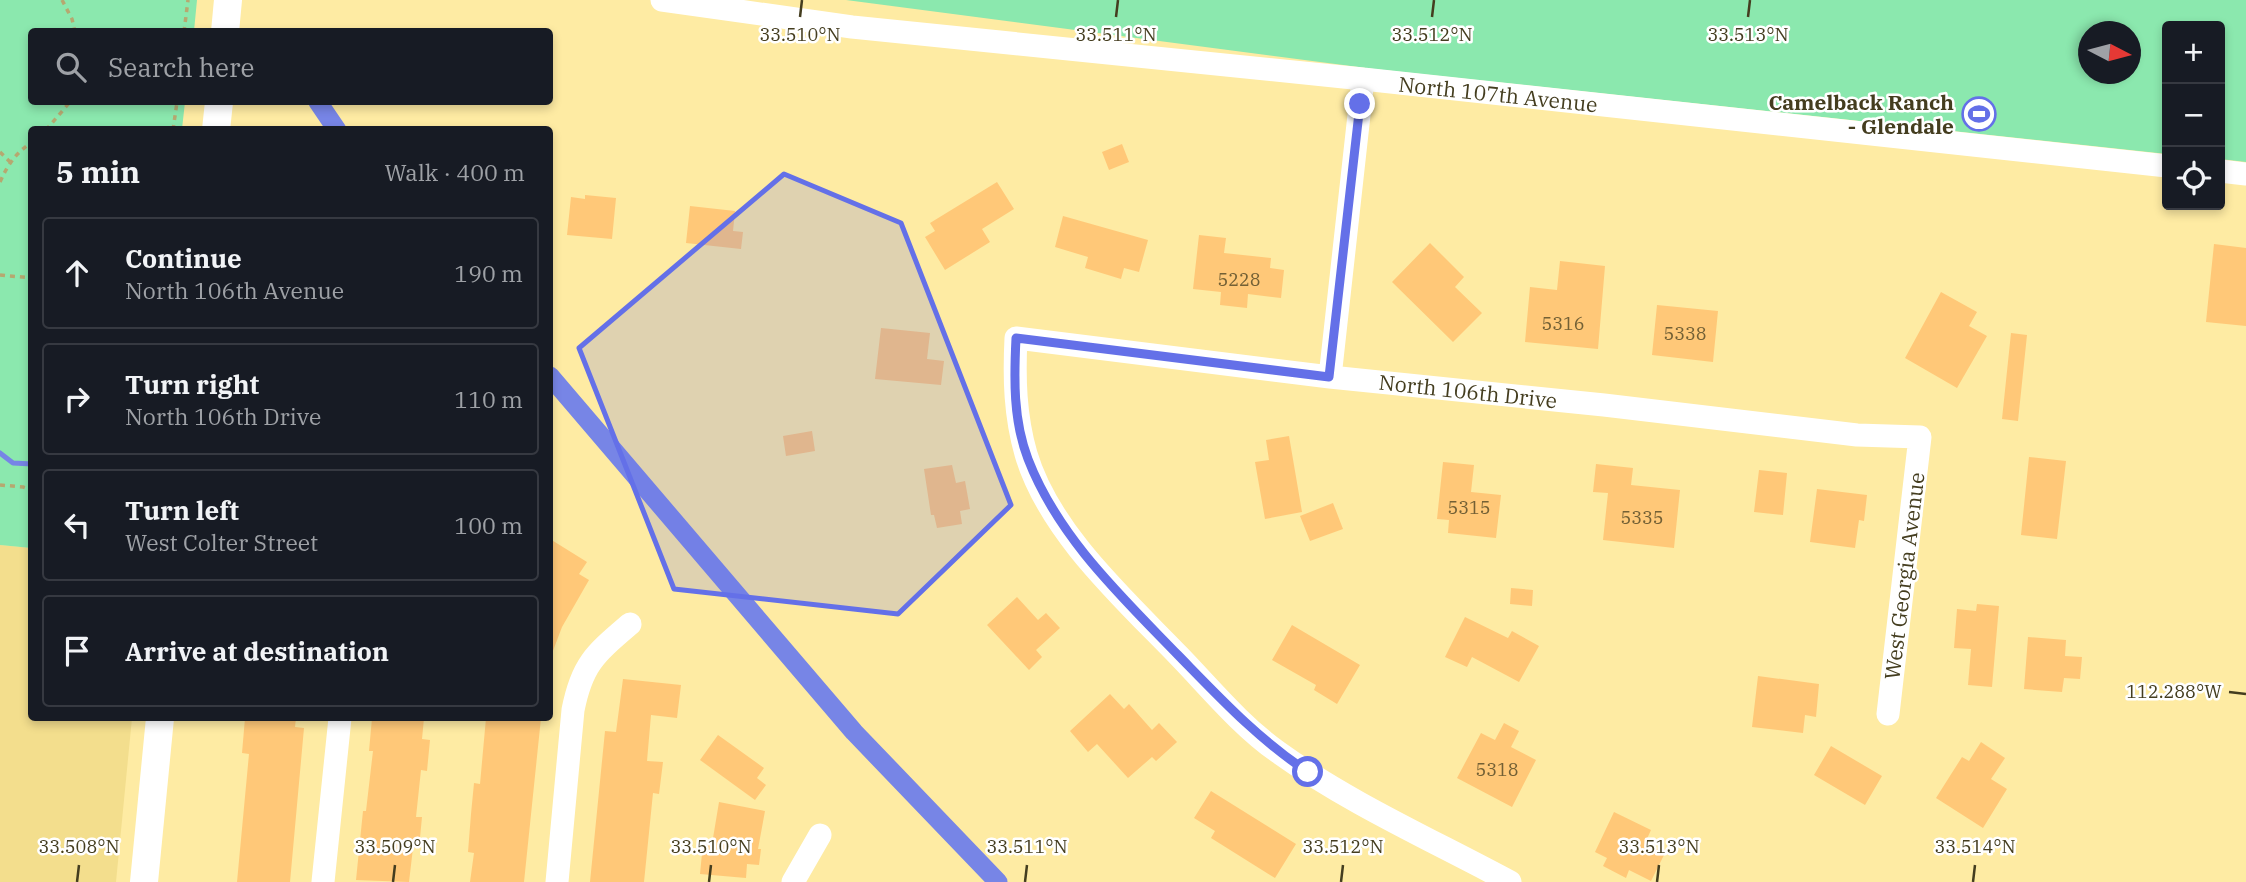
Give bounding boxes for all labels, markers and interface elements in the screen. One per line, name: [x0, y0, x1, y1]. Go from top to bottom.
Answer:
north arrow: [2078, 21, 2141, 84]
map controls: [2162, 21, 2225, 210]
button: +: [2162, 21, 2225, 84]
text: 33.510°N: [759, 23, 841, 46]
text: 33.511°N: [1075, 23, 1157, 46]
text: 33.512°N: [1391, 23, 1473, 46]
text: 33.513°N: [1707, 23, 1789, 46]
search box: [28, 28, 553, 105]
icon: search: [52, 48, 90, 86]
text: Search here: [108, 50, 254, 84]
street label: North 107th Avenue: [1397, 70, 1599, 118]
button: −: [2162, 84, 2225, 147]
route end: [1344, 88, 1375, 119]
place label: Camelback Ranch - Glendale: [1768, 88, 1954, 140]
sports icon: Camelback Ranch - Glendale: [1960, 95, 1998, 133]
button: locate: [2162, 147, 2225, 210]
text: 5 min: [56, 152, 140, 191]
text: Walk · 400 m: [384, 157, 525, 187]
text: Continue: [125, 241, 242, 275]
icon: ahead: [58, 254, 96, 292]
text: 190 m: [454, 258, 523, 288]
house number: 5228: [1217, 268, 1261, 291]
text: North 106th Avenue: [125, 275, 344, 305]
house number: 5316: [1541, 312, 1585, 335]
house number: 5338: [1663, 322, 1707, 345]
text: Turn right: [125, 367, 259, 401]
street label: North 106th Drive: [1377, 368, 1559, 414]
icon: right: [58, 380, 96, 418]
text: 110 m: [454, 384, 523, 414]
text: North 106th Drive: [125, 401, 321, 431]
street label: West Georgia Avenue: [1877, 471, 1931, 681]
text: Turn left: [125, 493, 239, 527]
house number: 5315: [1447, 496, 1491, 519]
icon: left: [58, 506, 96, 544]
house number: 5335: [1620, 506, 1664, 529]
text: 100 m: [454, 510, 523, 540]
text: West Colter Street: [125, 527, 318, 557]
icon: arrive: [58, 632, 96, 670]
text: Arrive at destination: [125, 634, 389, 668]
text: 112.288°W: [2126, 680, 2222, 703]
route start: [1292, 756, 1323, 787]
house number: 5318: [1475, 758, 1519, 781]
text: 33.508°N: [38, 835, 120, 858]
text: 33.509°N: [354, 835, 436, 858]
text: 33.510°N: [670, 835, 752, 858]
text: 33.511°N: [986, 835, 1068, 858]
text: 33.512°N: [1302, 835, 1384, 858]
text: 33.513°N: [1618, 835, 1700, 858]
text: 33.514°N: [1934, 835, 2016, 858]

